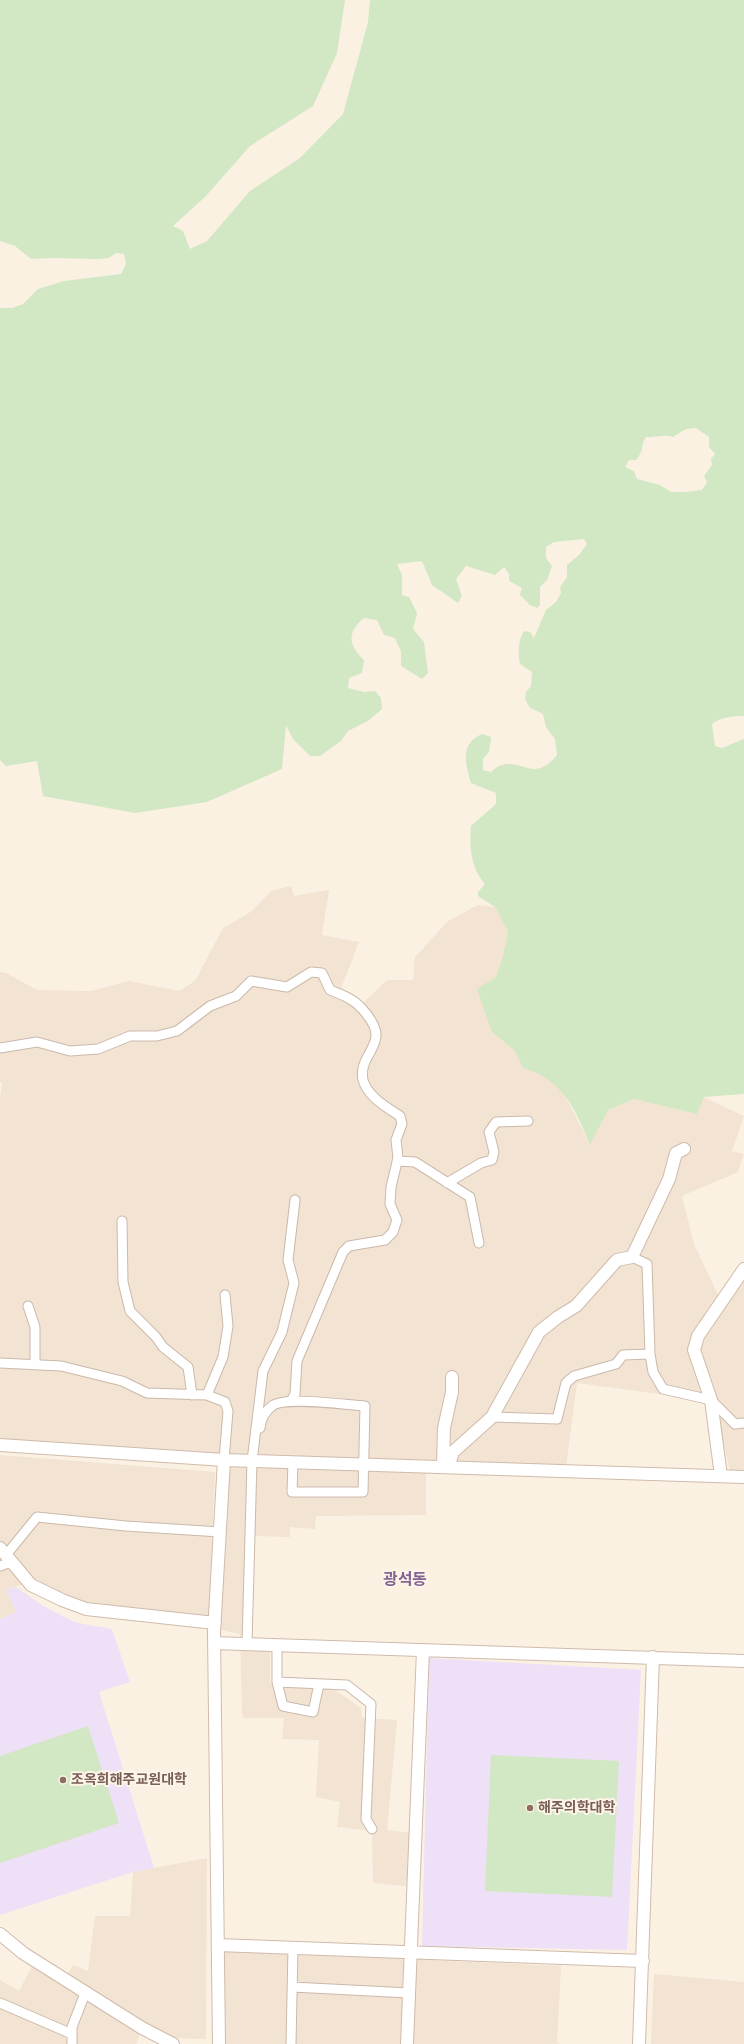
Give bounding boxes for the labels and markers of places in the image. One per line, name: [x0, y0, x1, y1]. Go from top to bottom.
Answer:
place label: 조옥희해주교원대학: [71, 1772, 187, 1788]
marker: 조옥희해주교원대학: [58, 1775, 68, 1785]
place label: 해주의학대학: [538, 1800, 615, 1816]
marker: 해주의학대학: [525, 1803, 535, 1813]

